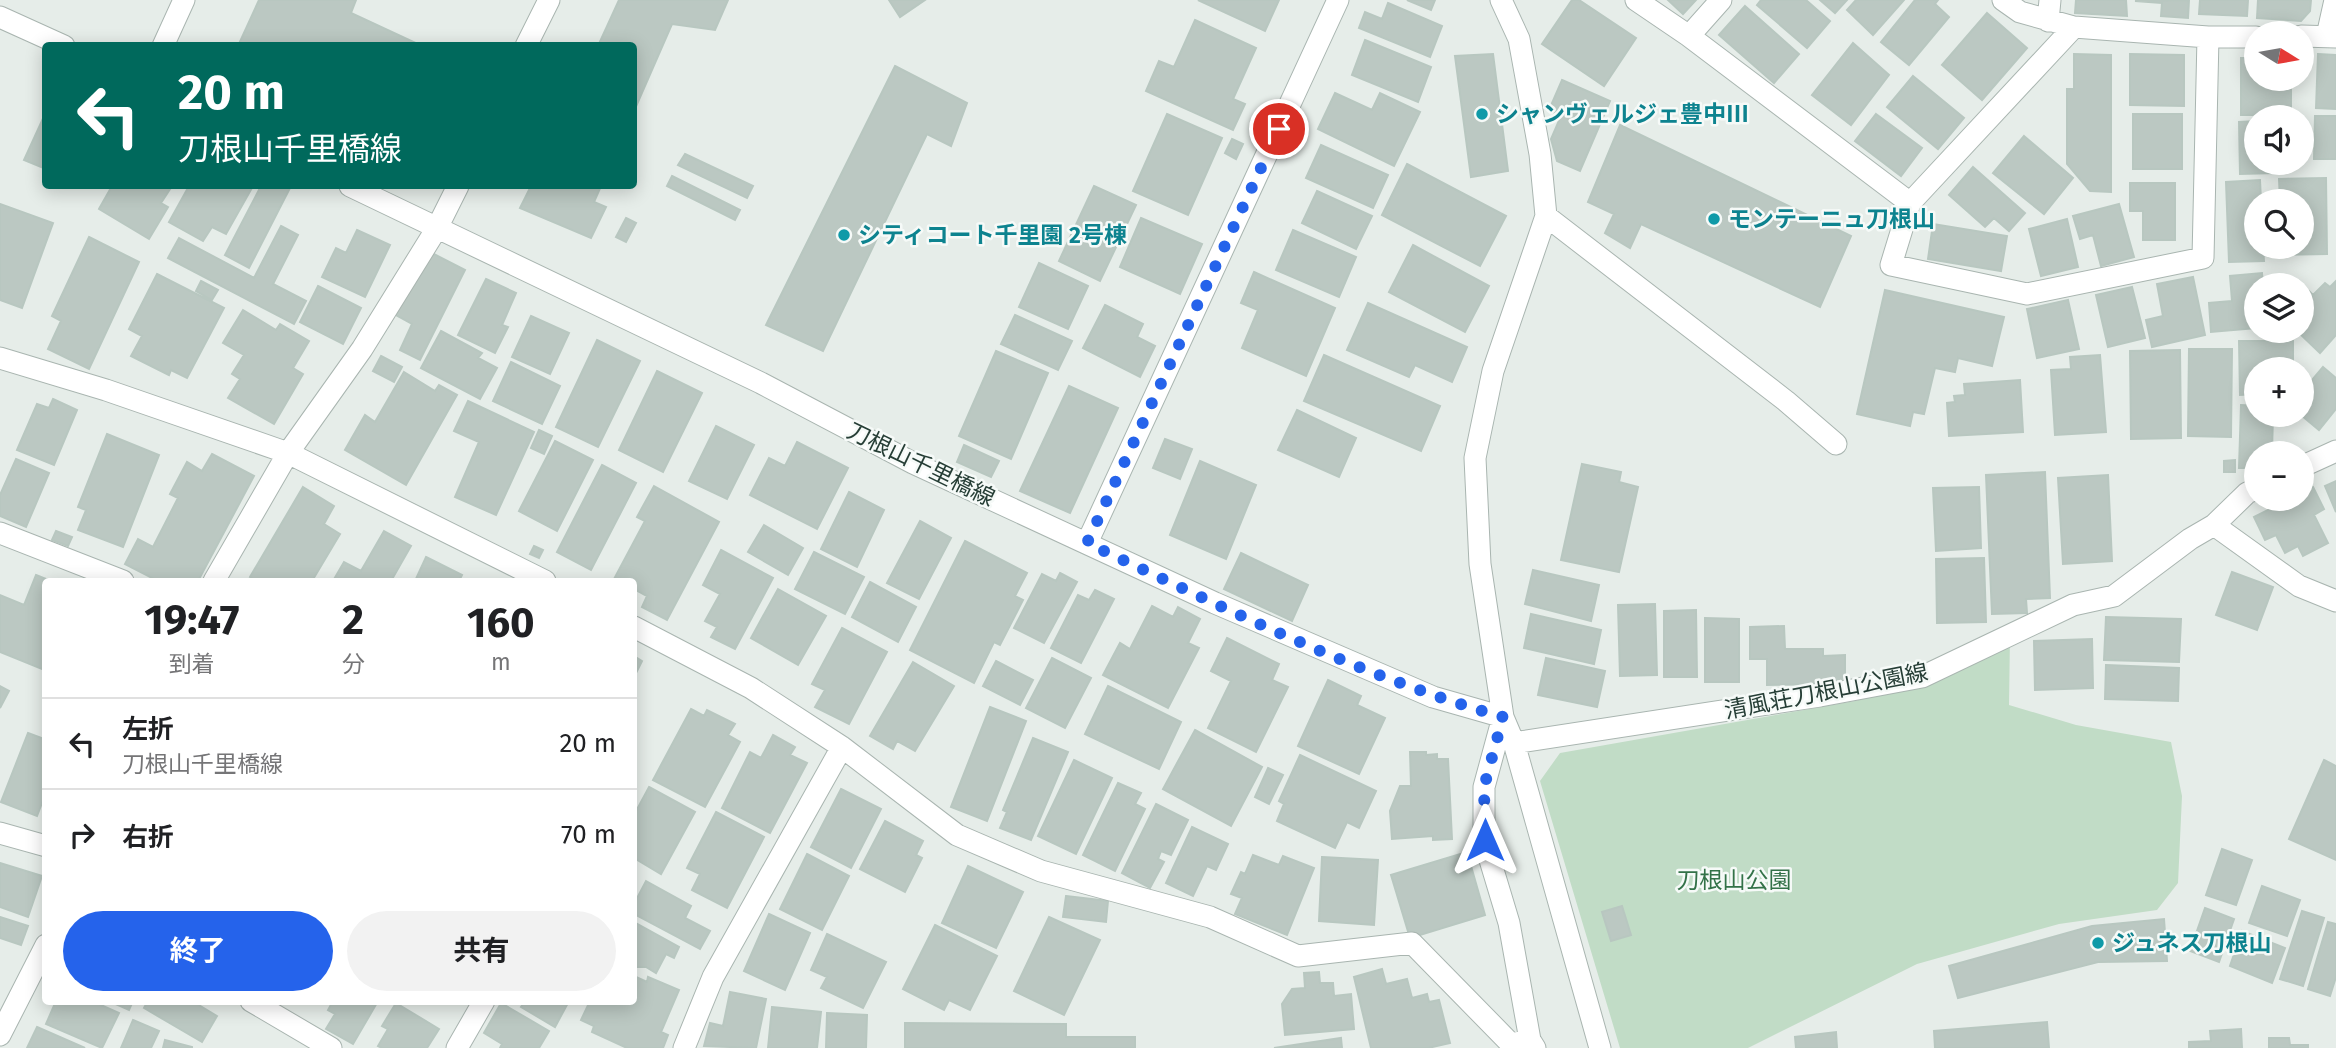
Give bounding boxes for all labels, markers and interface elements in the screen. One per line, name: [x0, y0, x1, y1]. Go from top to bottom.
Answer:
north arrow: [2244, 21, 2314, 91]
map controls: [2244, 21, 2314, 511]
text: 20 m: [178, 63, 285, 122]
icon: left: [63, 70, 154, 161]
pin: [1249, 99, 1309, 159]
place label: シャンヴェルジェ豊中Ⅲ: [1496, 100, 1749, 128]
button: sound: [2244, 105, 2314, 175]
marker: シャンヴェルジェ豊中Ⅲ: [1474, 106, 1490, 122]
icon: arrive: [1260, 110, 1298, 148]
text: 刀根山千里橋線: [178, 130, 402, 168]
button: search: [2244, 189, 2314, 259]
place label: モンテーニュ刀根山: [1728, 205, 1935, 233]
marker: モンテーニュ刀根山: [1706, 211, 1722, 227]
place label: シティコート千里園 2号棟: [858, 221, 1127, 249]
marker: シティコート千里園 2号棟: [836, 227, 852, 243]
button: layers: [2244, 273, 2314, 343]
button: +: [2244, 357, 2314, 427]
street label: 刀根山千里橋線: [843, 416, 999, 512]
button: −: [2244, 441, 2314, 511]
text: 19:47: [144, 595, 239, 645]
text: 2: [342, 595, 364, 645]
text: 160: [467, 598, 535, 648]
text: m: [491, 648, 511, 676]
text: 到着: [169, 650, 215, 678]
text: 分: [342, 650, 365, 678]
street label: 清風荘刀根山公園線: [1722, 658, 1930, 724]
text: 左折: [122, 714, 174, 745]
icon: left: [63, 725, 101, 763]
text: 20 m: [559, 728, 616, 759]
text: 刀根山千里橋線: [122, 750, 283, 778]
position arrow: [1448, 803, 1522, 877]
icon: right: [63, 816, 101, 854]
text: 70 m: [561, 819, 616, 850]
text: 右折: [122, 822, 174, 853]
park label: 刀根山公園: [1677, 866, 1792, 894]
button: 終了: [63, 911, 333, 991]
button: 共有: [347, 911, 616, 991]
place label: ジュネス刀根山: [2112, 929, 2271, 957]
marker: ジュネス刀根山: [2090, 935, 2106, 951]

